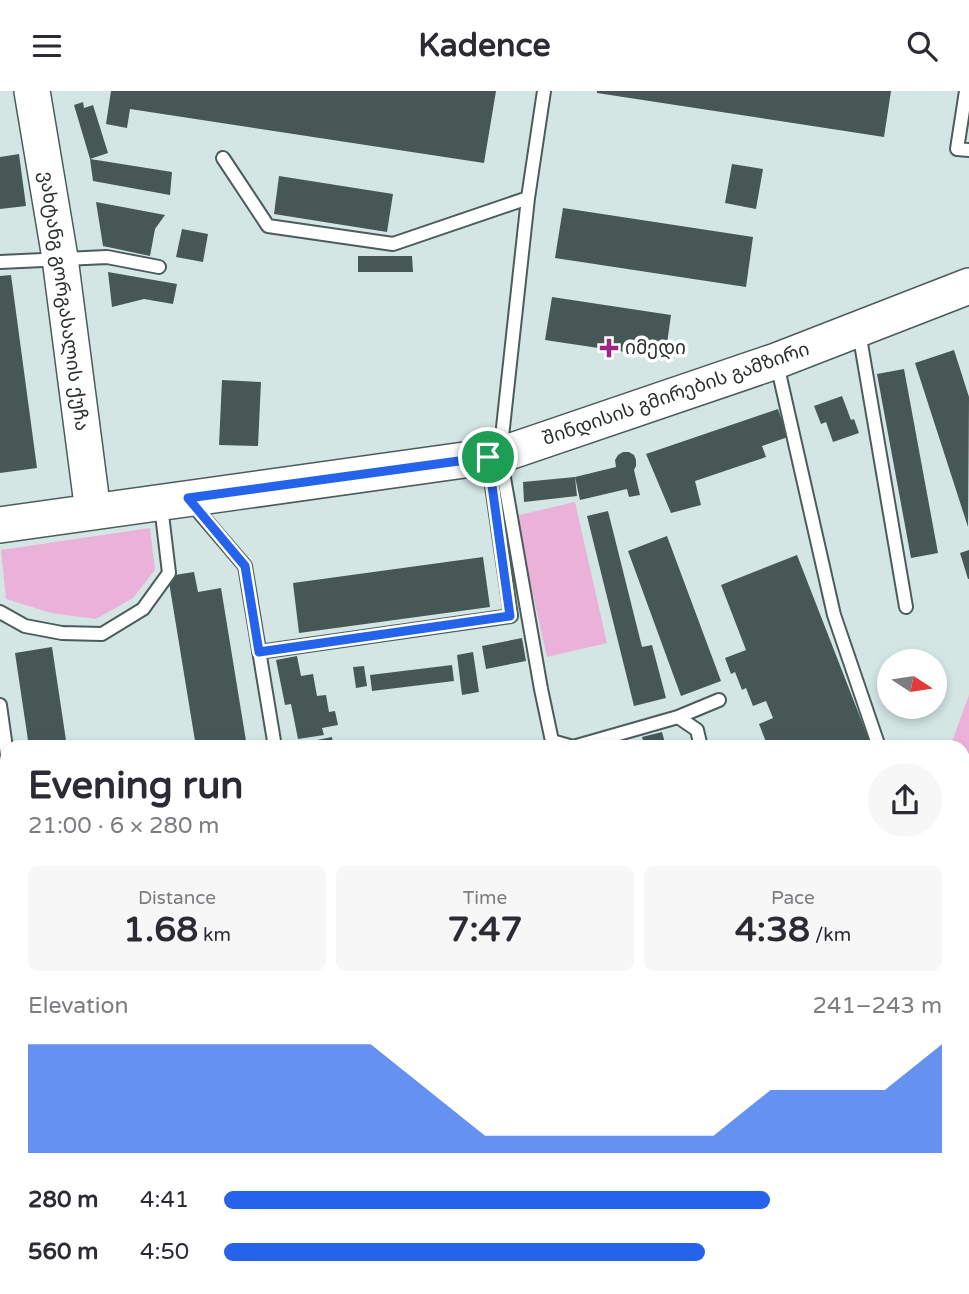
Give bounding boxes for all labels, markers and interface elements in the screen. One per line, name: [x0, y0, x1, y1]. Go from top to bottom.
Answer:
icon: menu: [28, 27, 66, 65]
text: Kadence: [418, 27, 551, 65]
icon: search: [903, 27, 941, 65]
street label: ვახტანგ გორგასალის ქუჩა: [34, 170, 93, 432]
place label: იმედი: [625, 337, 686, 360]
street label: შინდისის გმირების გამზირი: [540, 338, 813, 451]
marker: იმედი: [599, 338, 619, 358]
pin: [458, 427, 518, 487]
icon: arrive: [469, 438, 507, 476]
north arrow: [877, 649, 947, 719]
map controls: [877, 649, 947, 719]
text: Evening run: [28, 763, 243, 809]
button: share: [868, 763, 942, 837]
text: 21:00 · 6 × 280 m: [28, 812, 219, 840]
text: Distance: [138, 887, 216, 909]
text: Time: [463, 887, 507, 909]
text: Pace: [771, 887, 815, 909]
text: 1.68: [123, 909, 198, 951]
text: 7:47: [447, 909, 523, 951]
text: 4:38: [735, 909, 810, 951]
text: km: [198, 924, 231, 946]
text: /km: [810, 924, 851, 946]
text: Elevation: [28, 992, 129, 1020]
text: 241–243 m: [813, 992, 942, 1020]
text: 280 m: [28, 1186, 98, 1214]
text: 4:41: [140, 1186, 189, 1214]
text: 560 m: [28, 1238, 98, 1266]
text: 4:50: [140, 1238, 189, 1266]

